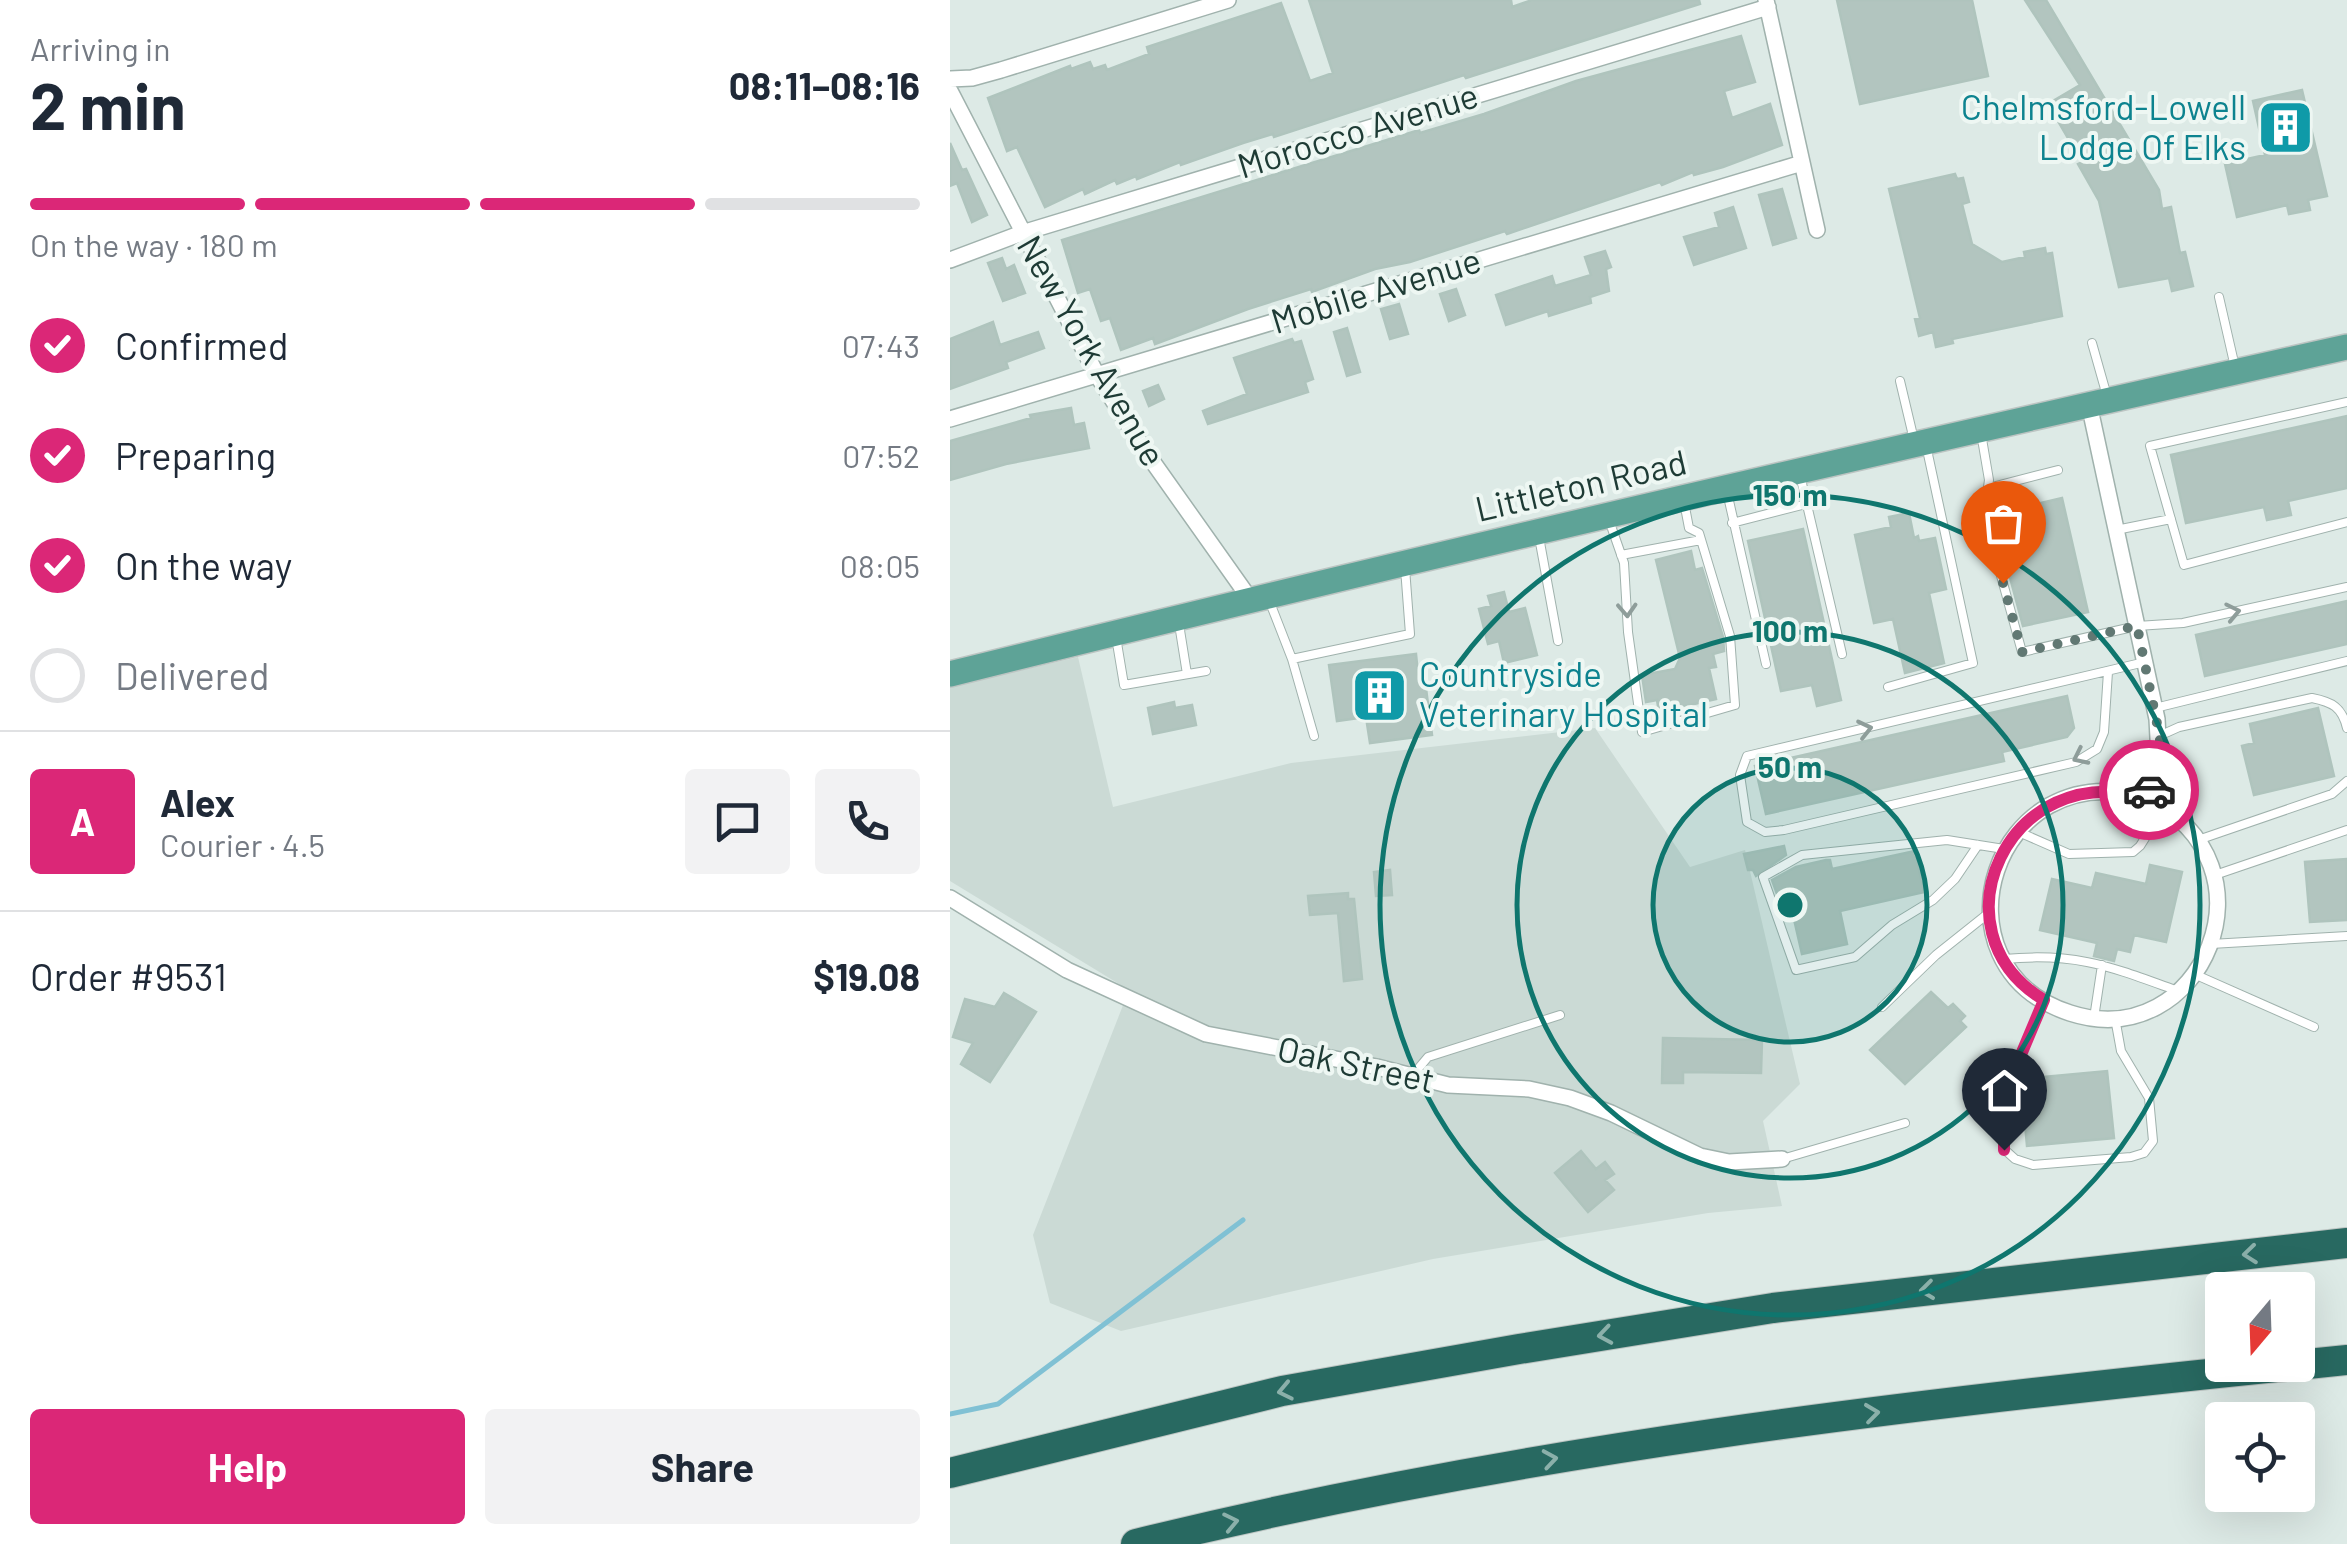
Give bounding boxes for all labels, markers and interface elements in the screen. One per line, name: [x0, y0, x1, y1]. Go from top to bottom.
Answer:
text: Arriving in: [30, 29, 170, 67]
text: 08:11–08:16: [729, 62, 920, 108]
text: 2 min: [30, 65, 186, 143]
street label: Morocco Avenue: [1232, 73, 1483, 186]
place label: Chelmsford-Lowell Lodge Of Elks: [1961, 85, 2246, 167]
building icon: Chelmsford-Lowell Lodge Of Elks: [2255, 98, 2315, 158]
text: On the way · 180 m: [30, 225, 278, 263]
street label: New York Avenue: [1010, 227, 1176, 473]
street label: Mobile Avenue: [1265, 237, 1485, 341]
icon: check: [30, 318, 85, 373]
text: Confirmed: [115, 322, 288, 368]
text: 07:43: [842, 326, 920, 364]
icon: check: [30, 428, 85, 483]
text: Preparing: [115, 432, 276, 478]
text: 07:52: [842, 436, 920, 474]
street label: Littleton Road: [1471, 439, 1690, 529]
text: 150 m: [1753, 476, 1827, 512]
pin: [1961, 481, 2046, 584]
icon: bag: [1976, 496, 2031, 551]
icon: check: [30, 538, 85, 593]
text: On the way: [115, 542, 292, 588]
text: 08:05: [840, 546, 920, 584]
one-way arrow: [1616, 602, 1637, 618]
one-way arrow: [2224, 602, 2241, 623]
text: 100 m: [1752, 612, 1828, 648]
text: Delivered: [115, 652, 269, 698]
place label: Countryside Veterinary Hospital: [1419, 652, 1708, 734]
building icon: Countryside Veterinary Hospital: [1350, 665, 1410, 725]
one-way arrow: [1856, 720, 1873, 741]
courier: [2099, 740, 2199, 840]
one-way arrow: [2072, 745, 2090, 765]
text: 50 m: [1758, 748, 1822, 784]
icon: car: [2122, 763, 2177, 818]
button: chat: [685, 769, 790, 874]
button: phone: [815, 769, 920, 874]
text: Alex: [160, 779, 235, 825]
text: A: [70, 798, 95, 844]
text: Courier · 4.5: [160, 825, 325, 863]
centre of rings: [1772, 887, 1808, 923]
text: Order #9531: [30, 953, 227, 999]
text: $19.08: [813, 953, 920, 999]
street label: Oak Street: [1274, 1026, 1439, 1100]
pin: [1962, 1048, 2047, 1151]
icon: home: [1977, 1063, 2032, 1118]
one-way arrow: [2242, 1242, 2258, 1264]
north arrow: [2205, 1272, 2315, 1382]
map controls: [2205, 1272, 2315, 1512]
one-way arrow: [1919, 1279, 1935, 1300]
one-way arrow: [1597, 1323, 1614, 1344]
one-way arrow: [1277, 1379, 1294, 1400]
button: locate: [2205, 1402, 2315, 1512]
one-way arrow: [1863, 1403, 1880, 1424]
button: Help: [30, 1409, 465, 1524]
button: Share: [485, 1409, 920, 1524]
one-way arrow: [1542, 1449, 1558, 1470]
one-way arrow: [1223, 1513, 1240, 1534]

